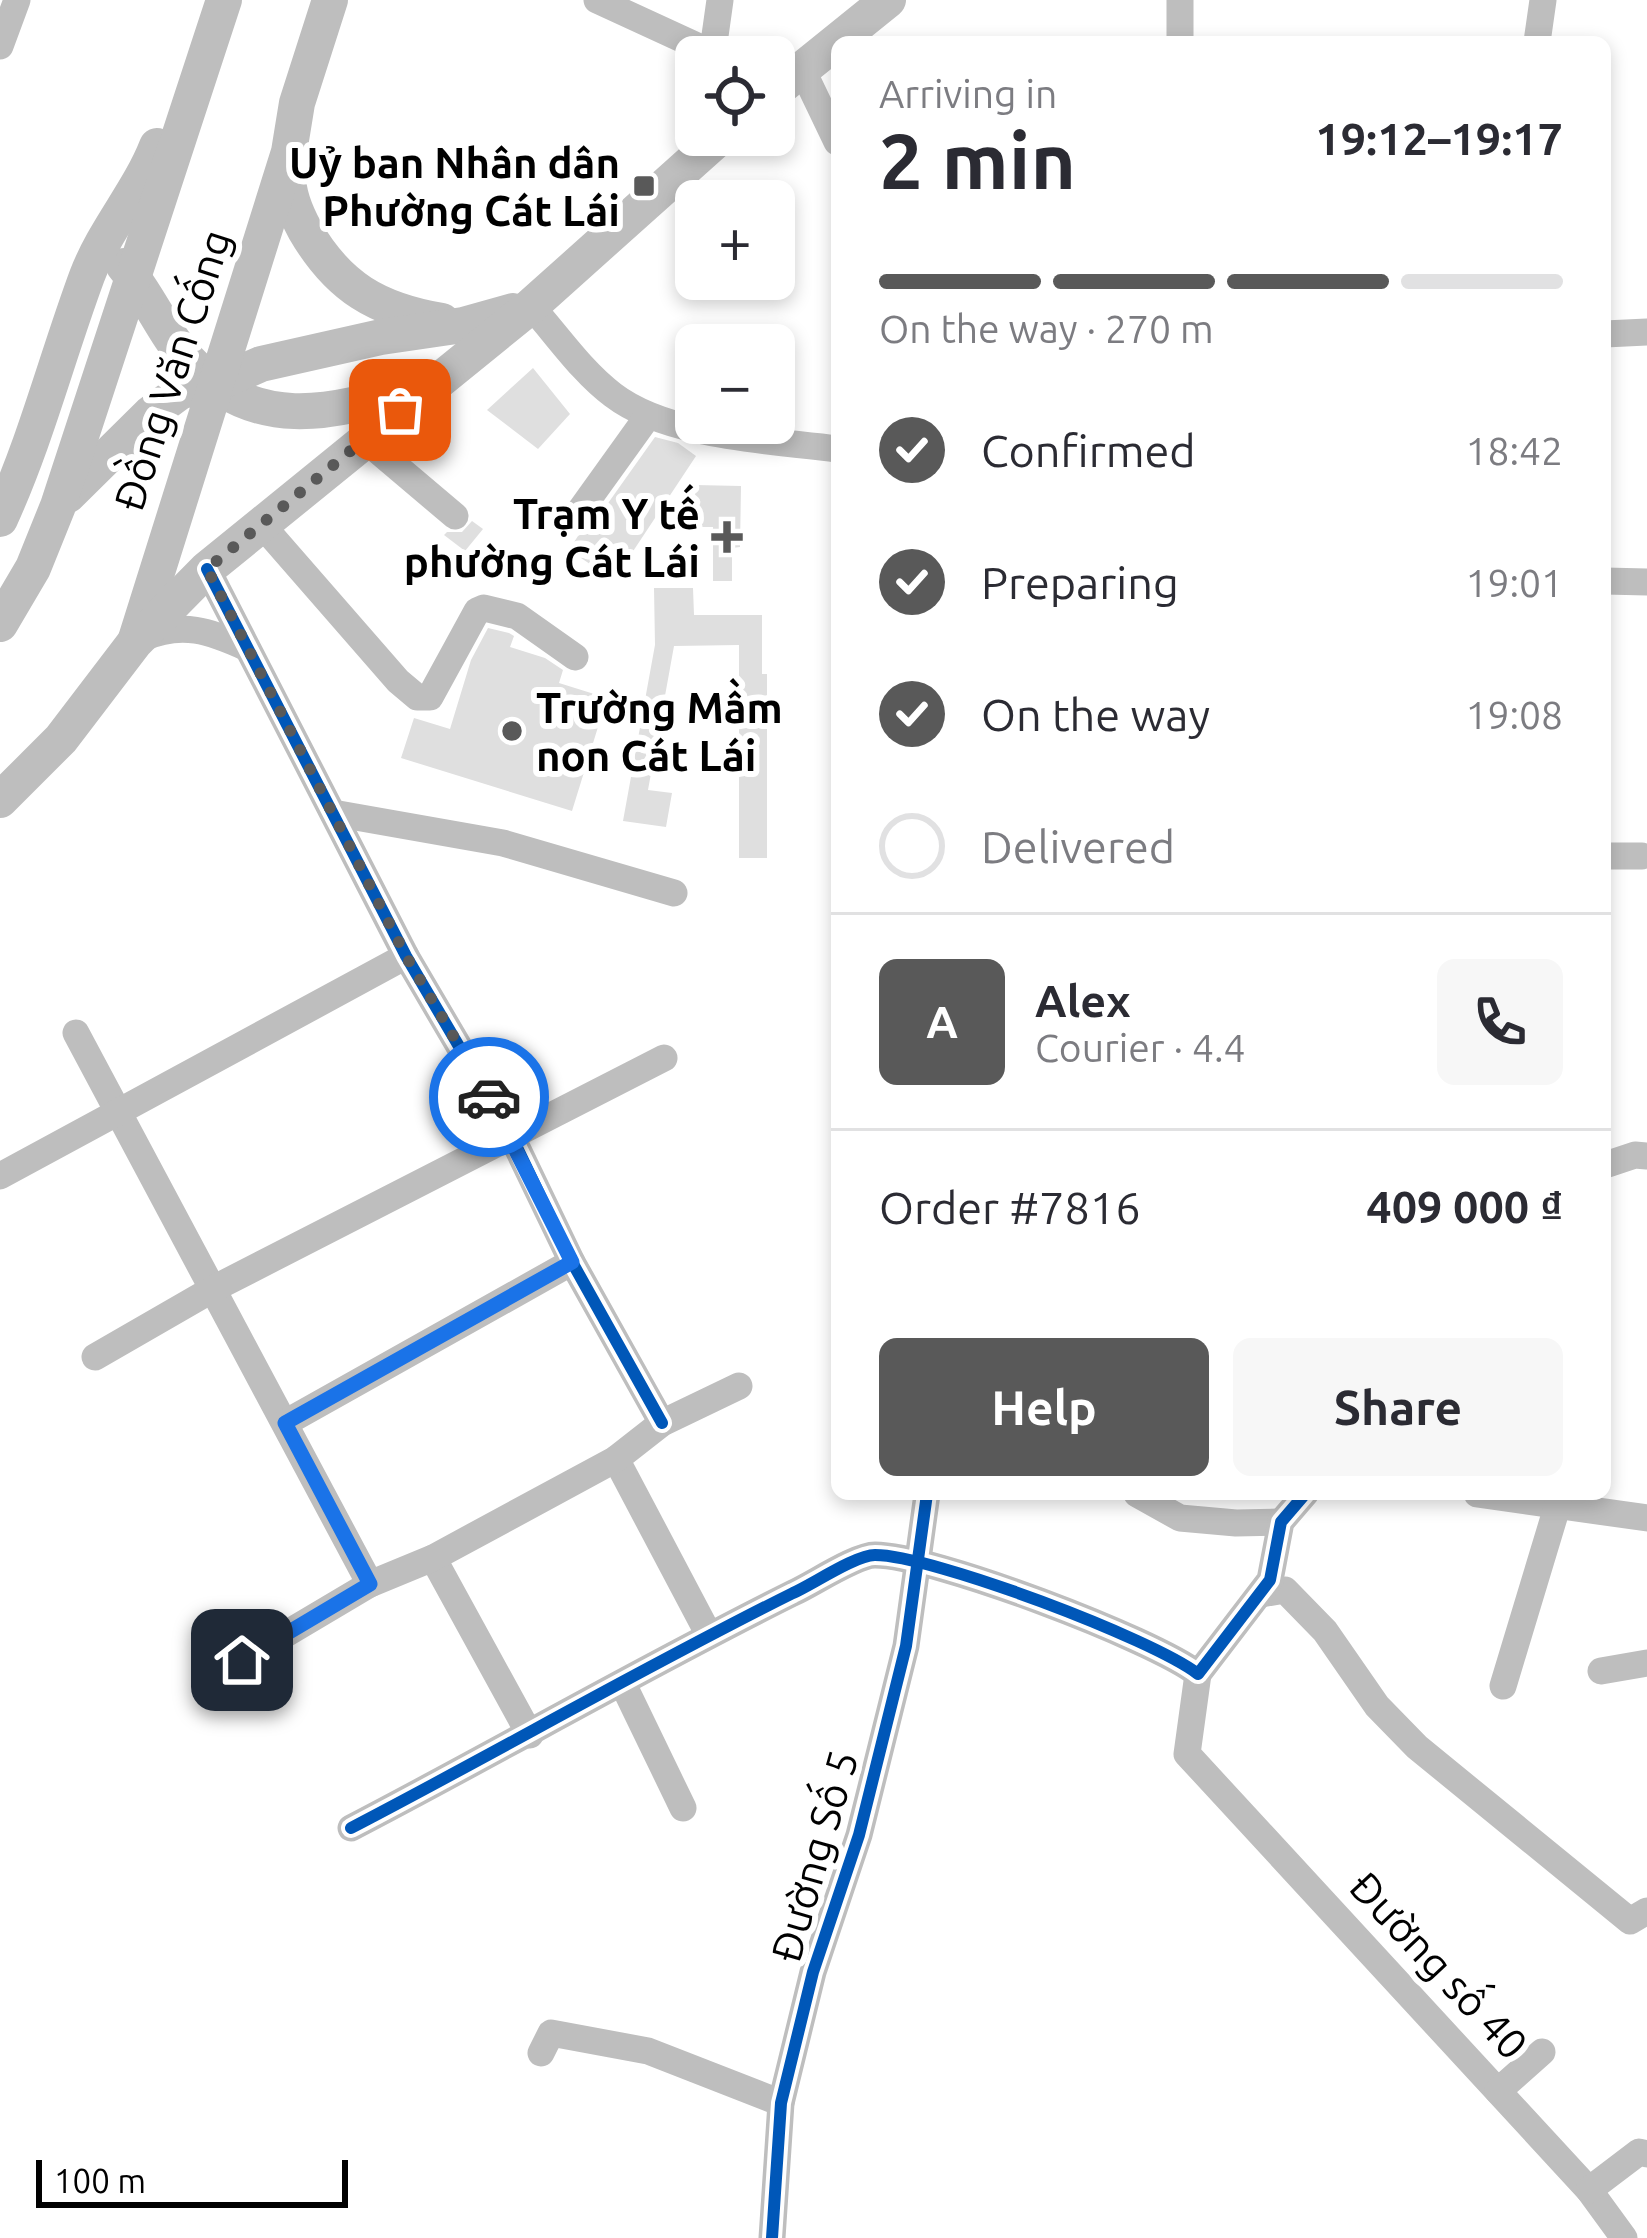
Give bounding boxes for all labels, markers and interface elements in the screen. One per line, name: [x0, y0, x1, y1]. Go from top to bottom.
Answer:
map controls: [675, 36, 795, 444]
button: locate: [675, 36, 795, 156]
text: Arriving in: [879, 72, 1057, 115]
text: 19:12–19:17: [1315, 113, 1563, 164]
text: 2 min: [879, 116, 1076, 204]
place label: Uỷ ban Nhân dân Phường Cát Lái: [289, 139, 620, 234]
marker: Uỷ ban Nhân dân Phường Cát Lái: [631, 173, 657, 199]
button: +: [675, 180, 795, 300]
street label: Đồng Văn Cống: [100, 222, 239, 516]
text: On the way · 270 m: [879, 307, 1214, 350]
button: −: [675, 324, 795, 444]
pin: [349, 359, 451, 461]
icon: bag: [367, 377, 433, 443]
icon: check: [879, 417, 945, 483]
text: Confirmed: [981, 425, 1196, 476]
text: 18:42: [1465, 429, 1563, 472]
place label: Trạm Y tế phường Cát Lái: [404, 484, 700, 585]
marker: Trạm Y tế phường Cát Lái: [711, 521, 743, 553]
icon: check: [879, 549, 945, 615]
text: Preparing: [981, 557, 1179, 608]
text: 19:01: [1465, 561, 1563, 604]
place label: Trường Mầm non Cát Lái: [536, 678, 783, 779]
icon: check: [879, 681, 945, 747]
text: On the way: [981, 689, 1210, 740]
text: 19:08: [1465, 693, 1563, 736]
marker: Trường Mầm non Cát Lái: [499, 718, 525, 744]
text: Delivered: [981, 821, 1175, 872]
button: phone: [1437, 959, 1563, 1085]
text: Alex: [1035, 975, 1131, 1026]
text: A: [926, 996, 958, 1047]
text: Courier · 4.4: [1035, 1026, 1246, 1069]
courier: [429, 1037, 549, 1157]
icon: car: [456, 1064, 522, 1130]
text: 409 000 ₫: [1366, 1181, 1563, 1232]
text: Order #7816: [879, 1182, 1141, 1233]
button: Help: [879, 1338, 1209, 1476]
button: Share: [1233, 1338, 1563, 1476]
pin: [191, 1609, 293, 1711]
icon: home: [209, 1627, 275, 1693]
street label: Đường Số 5: [757, 1744, 867, 1967]
street label: Đường số 40: [1341, 1859, 1540, 2068]
scale bar: [36, 2154, 348, 2207]
text: 100 m: [54, 2162, 146, 2199]

